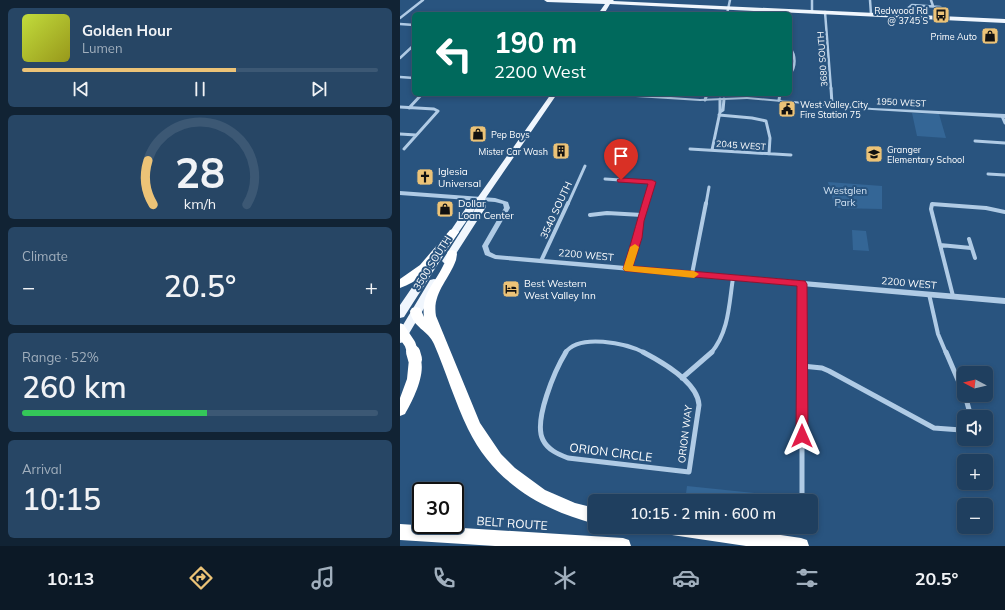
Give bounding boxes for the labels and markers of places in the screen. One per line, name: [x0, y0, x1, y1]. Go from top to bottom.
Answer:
place label: Redwood Rd @ 3745 S: [874, 5, 928, 26]
bus stop icon: Redwood Rd @ 3745 S: [931, 5, 951, 25]
shop icon: Prime Auto: [980, 26, 1000, 46]
place label: Prime Auto: [931, 31, 977, 42]
public building icon: West Valley City Fire Station 75: [777, 99, 797, 119]
place label: West Valley City Fire Station 75: [800, 99, 868, 120]
shop icon: Pep Boys: [468, 124, 488, 144]
place label: Pep Boys: [491, 129, 530, 141]
pin: [604, 139, 638, 180]
building icon: Mister Car Wash: [551, 141, 571, 161]
school or university icon: Granger Elementary School: [864, 144, 884, 164]
place label: Granger Elementary School: [887, 144, 964, 166]
place label: Mister Car Wash: [478, 146, 548, 157]
place label: Iglesia Universal: [438, 165, 481, 190]
church icon: Iglesia Universal: [415, 167, 435, 187]
place label: Dollar Loan Center: [458, 197, 514, 222]
shop icon: Dollar Loan Center: [435, 199, 455, 219]
place label: Best Western West Valley Inn: [524, 277, 596, 302]
hotel icon: Best Western West Valley Inn: [501, 279, 521, 299]

